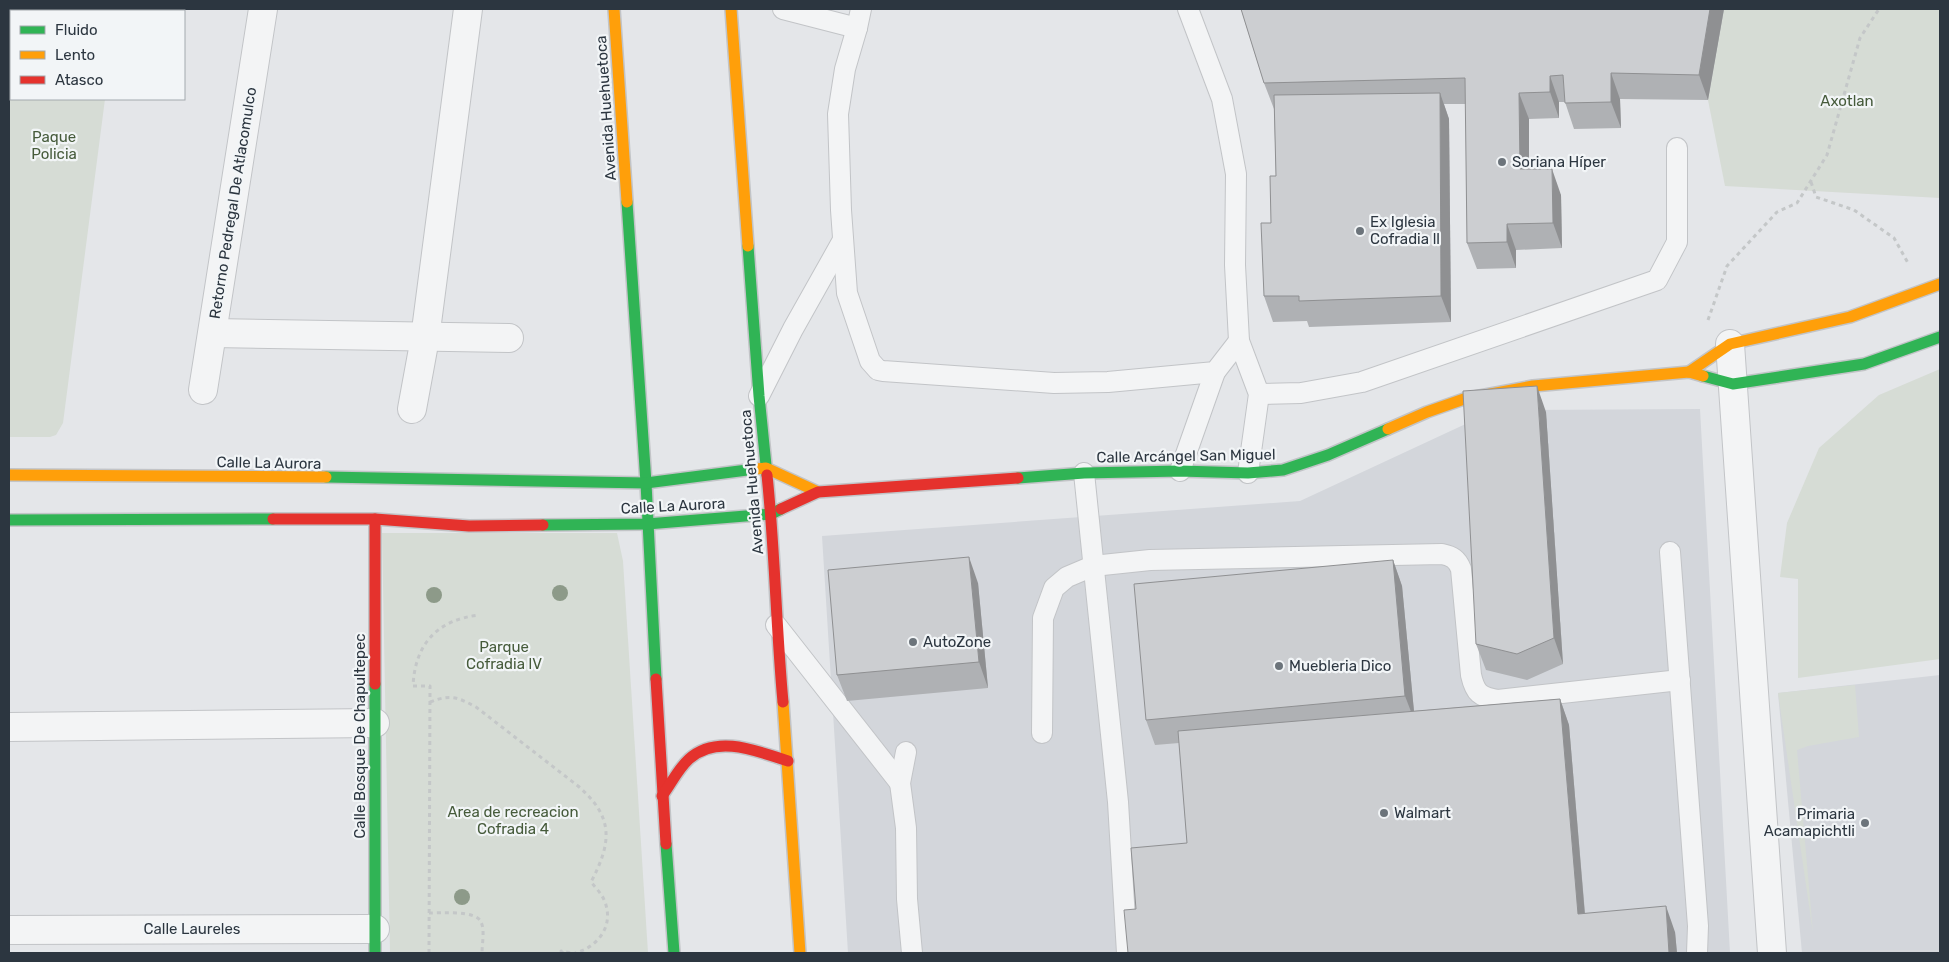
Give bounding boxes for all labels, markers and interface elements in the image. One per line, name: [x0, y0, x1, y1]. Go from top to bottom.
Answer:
legend: [10, 10, 185, 100]
text: Fluido: [55, 21, 98, 39]
street label: Avenida Huehuetoca: [592, 35, 620, 181]
text: Lento: [55, 46, 95, 64]
text: Atasco: [55, 71, 103, 89]
street label: Retorno Pedregal De Atlacomulco: [206, 86, 260, 320]
park label: Axotlan: [1820, 92, 1874, 110]
park label: Paque Policia: [31, 128, 77, 163]
place label: Soriana Híper: [1512, 153, 1606, 171]
marker: Soriana Híper: [1496, 156, 1508, 168]
place label: Ex Iglesia Cofradia ll: [1370, 213, 1440, 248]
marker: Ex Iglesia Cofradia ll: [1354, 225, 1366, 237]
street label: Avenida Huehuetoca: [737, 409, 767, 555]
street label: Calle Arcángel San Miguel: [1096, 445, 1276, 467]
street label: Calle La Aurora: [217, 453, 321, 473]
street label: Calle La Aurora: [620, 494, 726, 518]
street label: Calle Bosque De Chapultepec: [351, 633, 369, 839]
place label: AutoZone: [923, 633, 991, 651]
marker: AutoZone: [907, 636, 919, 648]
park label: Parque Cofradia lV: [466, 638, 542, 673]
place label: Muebleria Dico: [1289, 657, 1391, 675]
marker: Muebleria Dico: [1273, 660, 1285, 672]
park label: Area de recreacion Cofradia 4: [447, 803, 579, 838]
place label: Walmart: [1394, 804, 1451, 822]
place label: Primaria Acamapichtli: [1764, 805, 1855, 840]
marker: Walmart: [1378, 807, 1390, 819]
marker: Primaria Acamapichtli: [1859, 817, 1871, 829]
street label: Calle Laureles: [143, 920, 241, 938]

